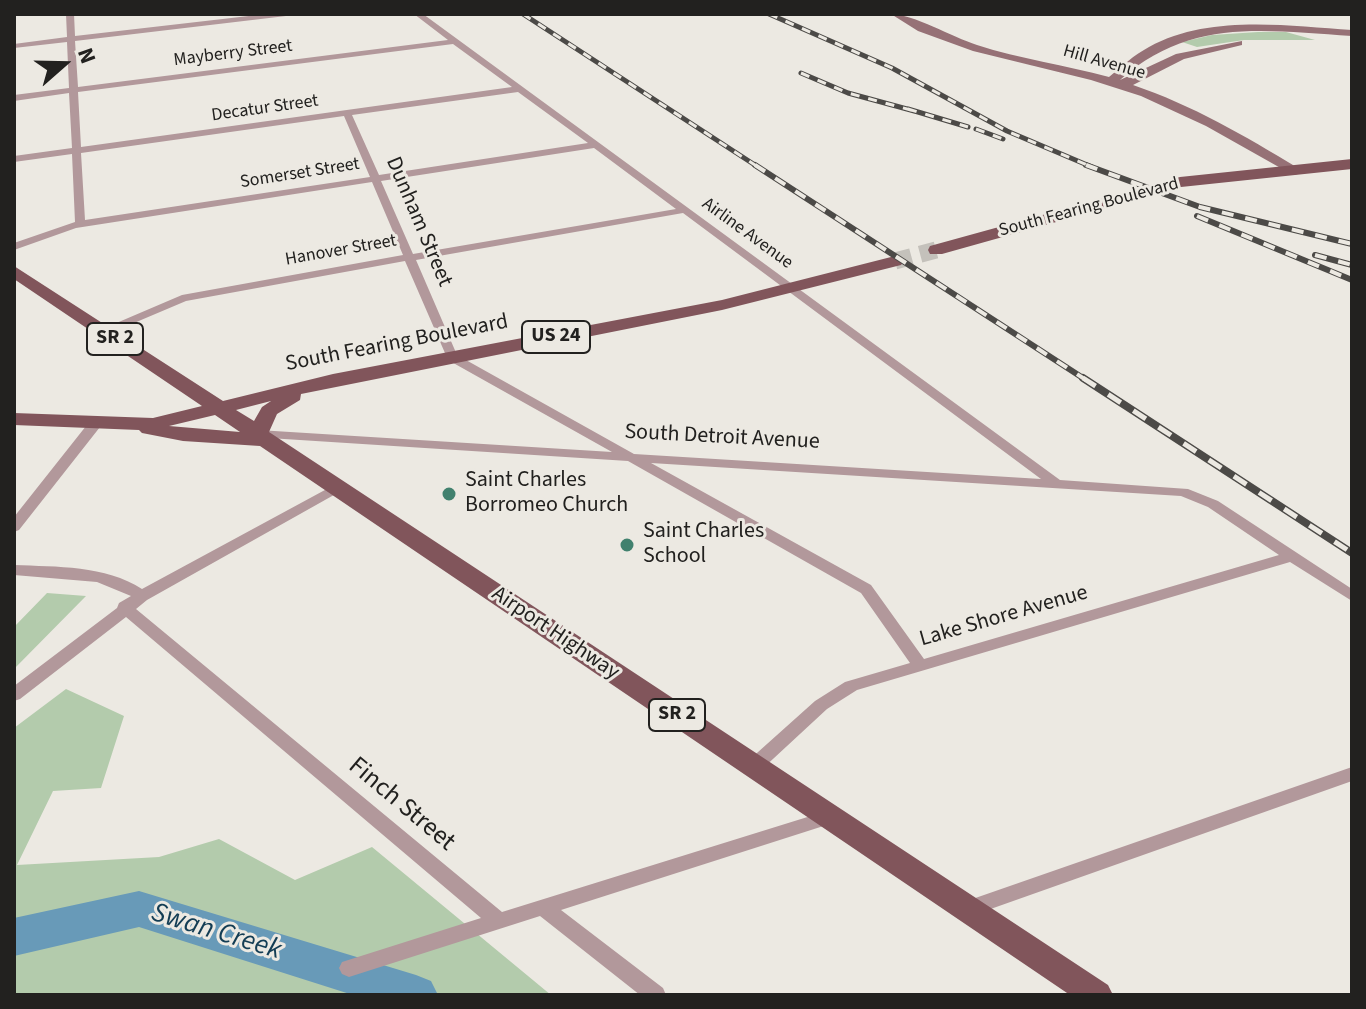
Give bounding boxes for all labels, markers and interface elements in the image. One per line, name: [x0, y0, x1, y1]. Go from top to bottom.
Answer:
north arrow: [24, 24, 104, 104]
street label: Mayberry Street: [172, 36, 294, 72]
street label: Hill Avenue: [1060, 41, 1148, 85]
text: N: [69, 43, 104, 68]
street label: Decatur Street: [210, 91, 320, 127]
street label: Dunham Street: [379, 153, 457, 291]
street label: Somerset Street: [239, 154, 361, 194]
street label: South Fearing Boulevard: [997, 174, 1181, 242]
street label: Airline Avenue: [697, 194, 797, 274]
street label: Hanover Street: [284, 231, 398, 271]
street label: South Fearing Boulevard: [283, 309, 511, 379]
road number: US 24: [522, 321, 590, 353]
road number: SR 2: [87, 323, 143, 355]
street label: South Detroit Avenue: [624, 420, 820, 456]
place label: Saint Charles Borromeo Church: [465, 468, 628, 520]
marker: Saint Charles Borromeo Church: [440, 485, 458, 503]
place label: Saint Charles School: [643, 519, 764, 570]
marker: Saint Charles School: [618, 536, 636, 554]
street label: Lake Shore Avenue: [917, 580, 1091, 654]
street label: Airport Highway: [486, 582, 624, 686]
road number: SR 2: [649, 699, 705, 731]
street label: Finch Street: [341, 751, 461, 859]
water label: Swan Creek: [147, 897, 285, 969]

